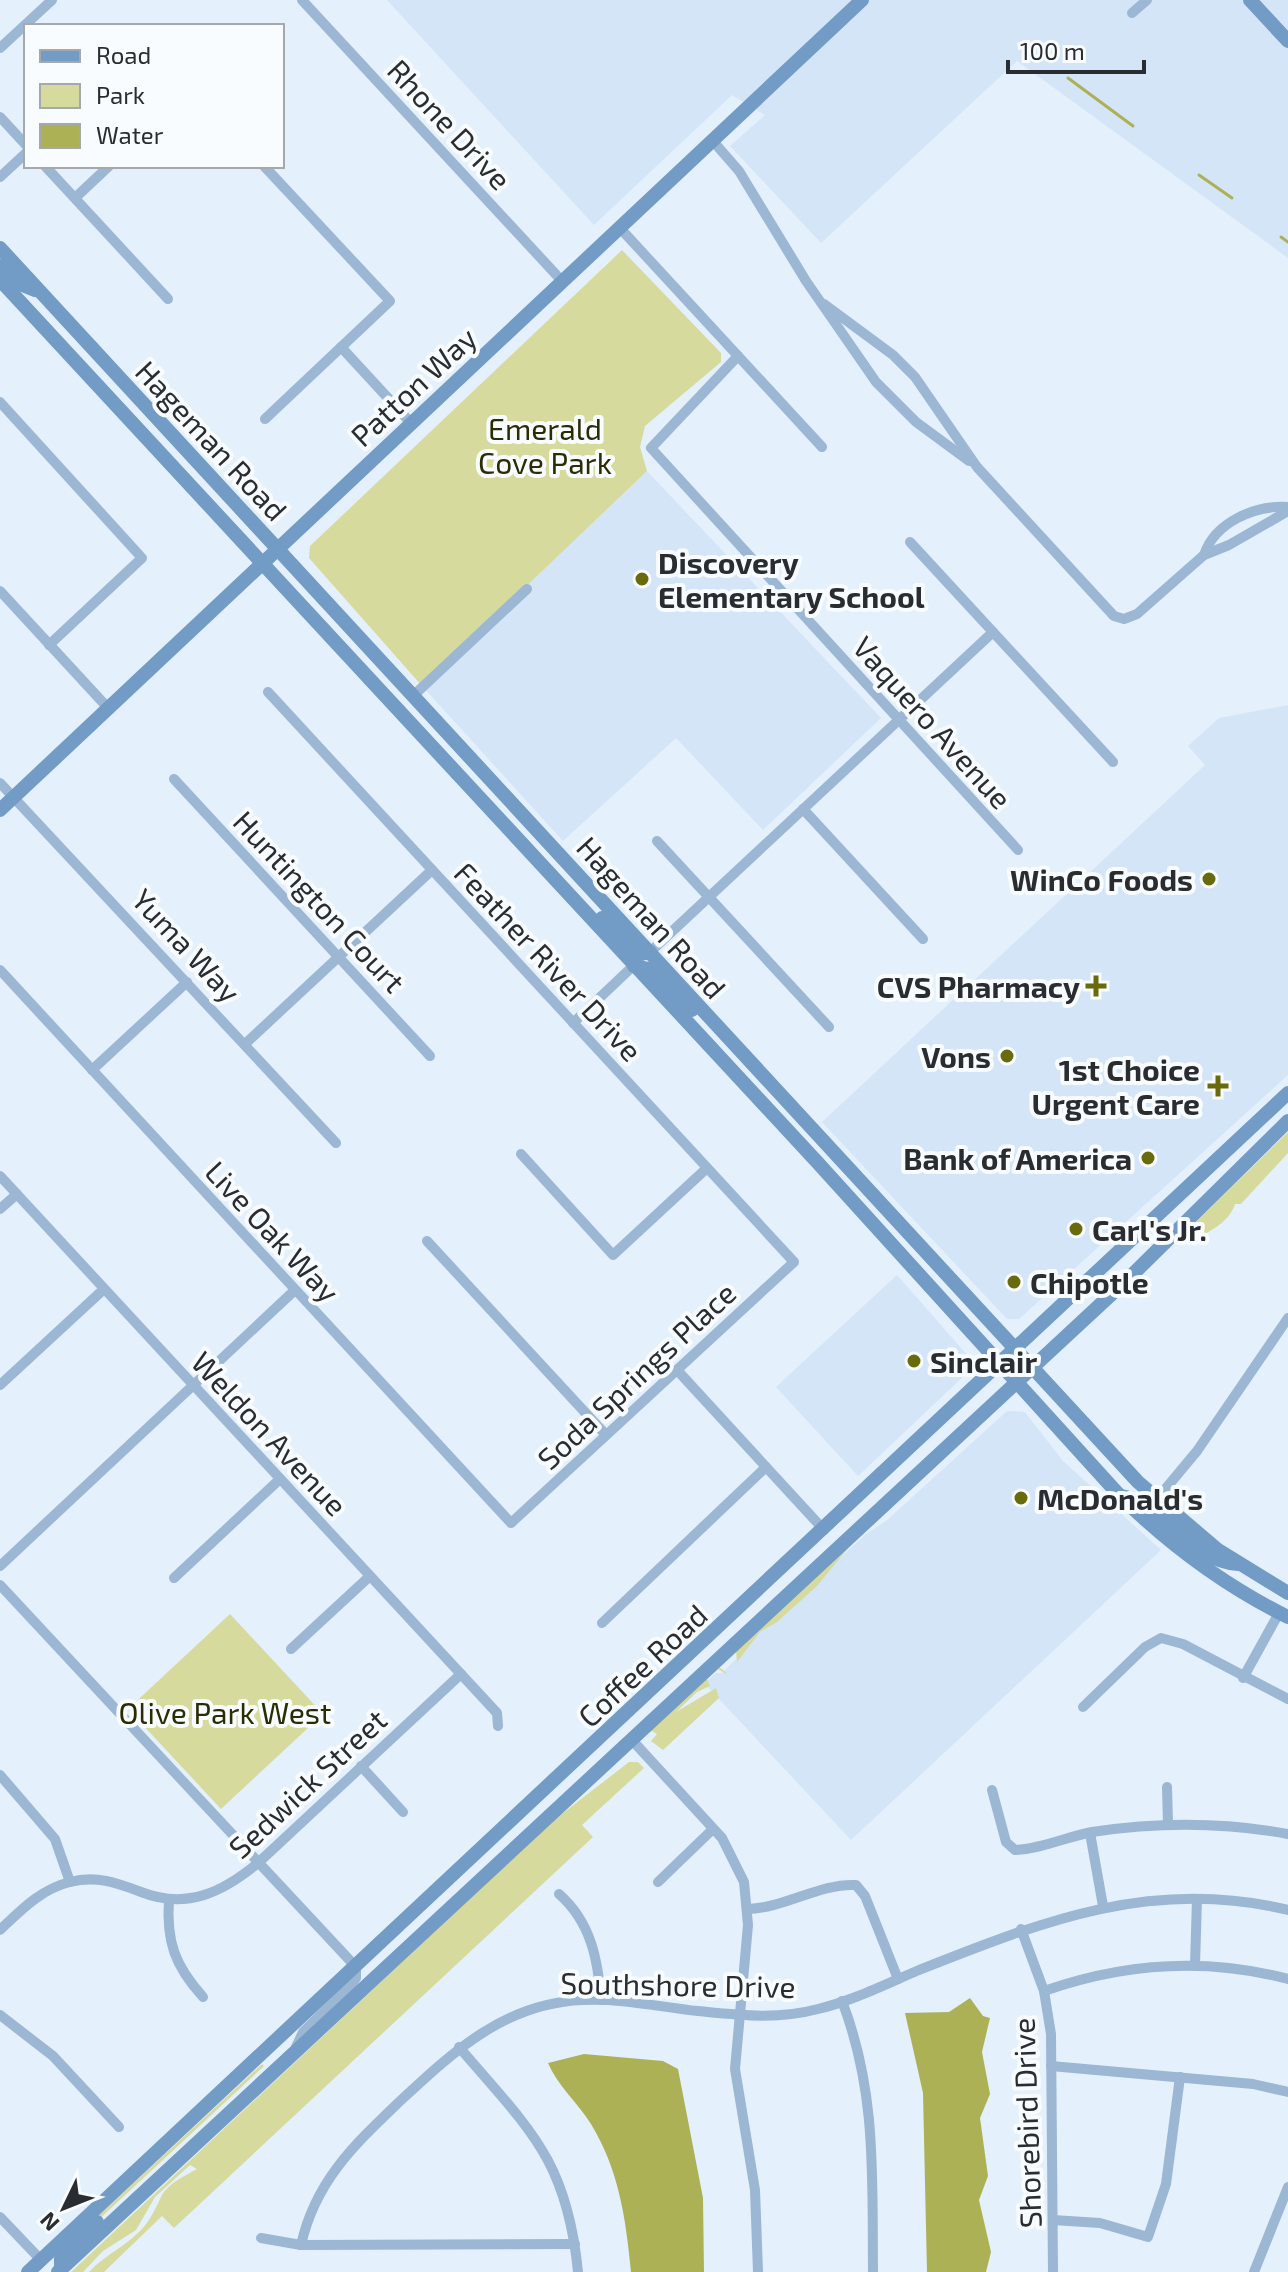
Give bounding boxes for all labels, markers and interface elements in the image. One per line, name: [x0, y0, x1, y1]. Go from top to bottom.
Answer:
legend: [24, 24, 284, 168]
scale bar: [1008, 24, 1144, 74]
text: 100 m: [1020, 36, 1085, 65]
text: Road: [96, 40, 151, 69]
street label: Rhone Drive: [381, 52, 519, 196]
text: Park: [96, 80, 145, 109]
text: Water: [96, 120, 164, 149]
street label: Patton Way: [343, 319, 483, 453]
street label: Hageman Road: [129, 353, 295, 527]
park label: Emerald Cove Park: [478, 410, 612, 480]
place label: Discovery Elementary School: [658, 544, 925, 615]
marker: Discovery Elementary School: [633, 570, 651, 588]
street label: Vaquero Avenue: [846, 628, 1020, 816]
street label: Huntington Court: [227, 803, 413, 999]
street label: Hageman Road: [570, 829, 734, 1005]
street label: Feather River Drive: [448, 854, 650, 1068]
place label: WinCo Foods: [1010, 861, 1193, 897]
marker: WinCo Foods: [1200, 870, 1218, 888]
street label: Yuma Way: [125, 881, 249, 1009]
place label: CVS Pharmacy: [877, 968, 1080, 1005]
marker: CVS Pharmacy: [1087, 977, 1105, 995]
place label: Vons: [921, 1038, 991, 1074]
marker: Vons: [998, 1047, 1016, 1065]
place label: 1st Choice Urgent Care: [1031, 1051, 1200, 1121]
marker: 1st Choice Urgent Care: [1207, 1075, 1229, 1097]
place label: Bank of America: [903, 1140, 1132, 1176]
marker: Bank of America: [1139, 1149, 1157, 1167]
street label: Live Oak Way: [199, 1153, 347, 1309]
place label: Carl's Jr.: [1092, 1211, 1207, 1247]
marker: Carl's Jr.: [1067, 1220, 1085, 1238]
place label: Chipotle: [1030, 1264, 1149, 1300]
marker: Chipotle: [1005, 1273, 1023, 1291]
street label: Soda Springs Place: [530, 1274, 742, 1476]
place label: Sinclair: [930, 1343, 1037, 1379]
street label: Weldon Avenue: [185, 1344, 355, 1522]
marker: Sinclair: [905, 1352, 923, 1370]
place label: McDonald's: [1037, 1480, 1203, 1516]
marker: McDonald's: [1012, 1489, 1030, 1507]
street label: Coffee Road: [570, 1596, 714, 1734]
park label: Olive Park West: [119, 1694, 331, 1730]
street label: Sedwick Street: [221, 1701, 393, 1865]
street label: Southshore Drive: [560, 1964, 796, 2004]
street label: Shorebird Drive: [1004, 2017, 1048, 2229]
north arrow: [24, 2168, 104, 2248]
text: N: [34, 2208, 64, 2237]

